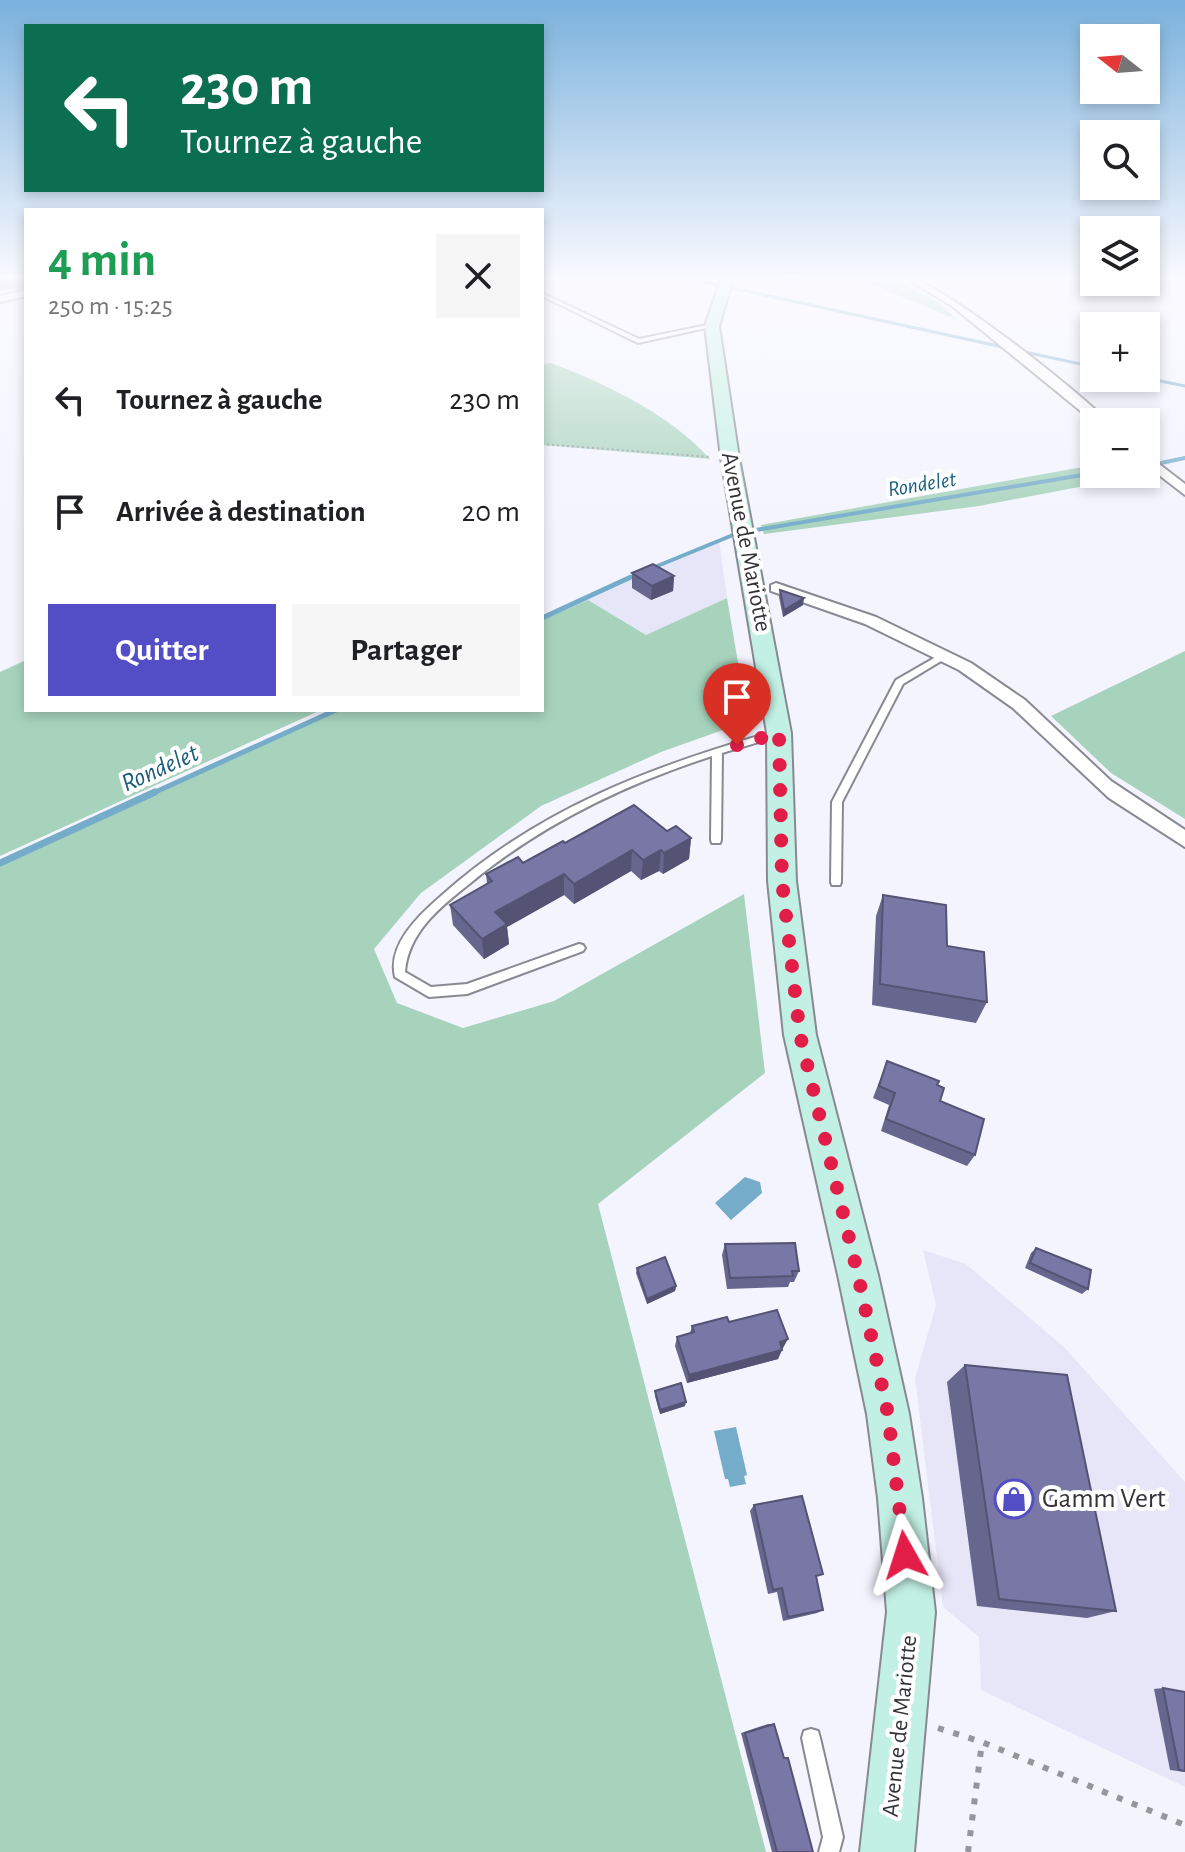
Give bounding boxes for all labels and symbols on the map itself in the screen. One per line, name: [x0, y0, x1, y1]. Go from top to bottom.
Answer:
north arrow: [1080, 24, 1160, 104]
street label: Avenue de Mariotte: [717, 450, 775, 634]
water label: Rondelet: [886, 468, 959, 500]
pin: [703, 663, 771, 745]
water label: Rondelet: [117, 739, 203, 797]
shop icon: Gamm Vert: [993, 1478, 1035, 1520]
place label: Gamm Vert: [1042, 1485, 1166, 1513]
position arrow: [863, 1513, 947, 1597]
street label: Avenue de Mariotte: [879, 1634, 921, 1818]

